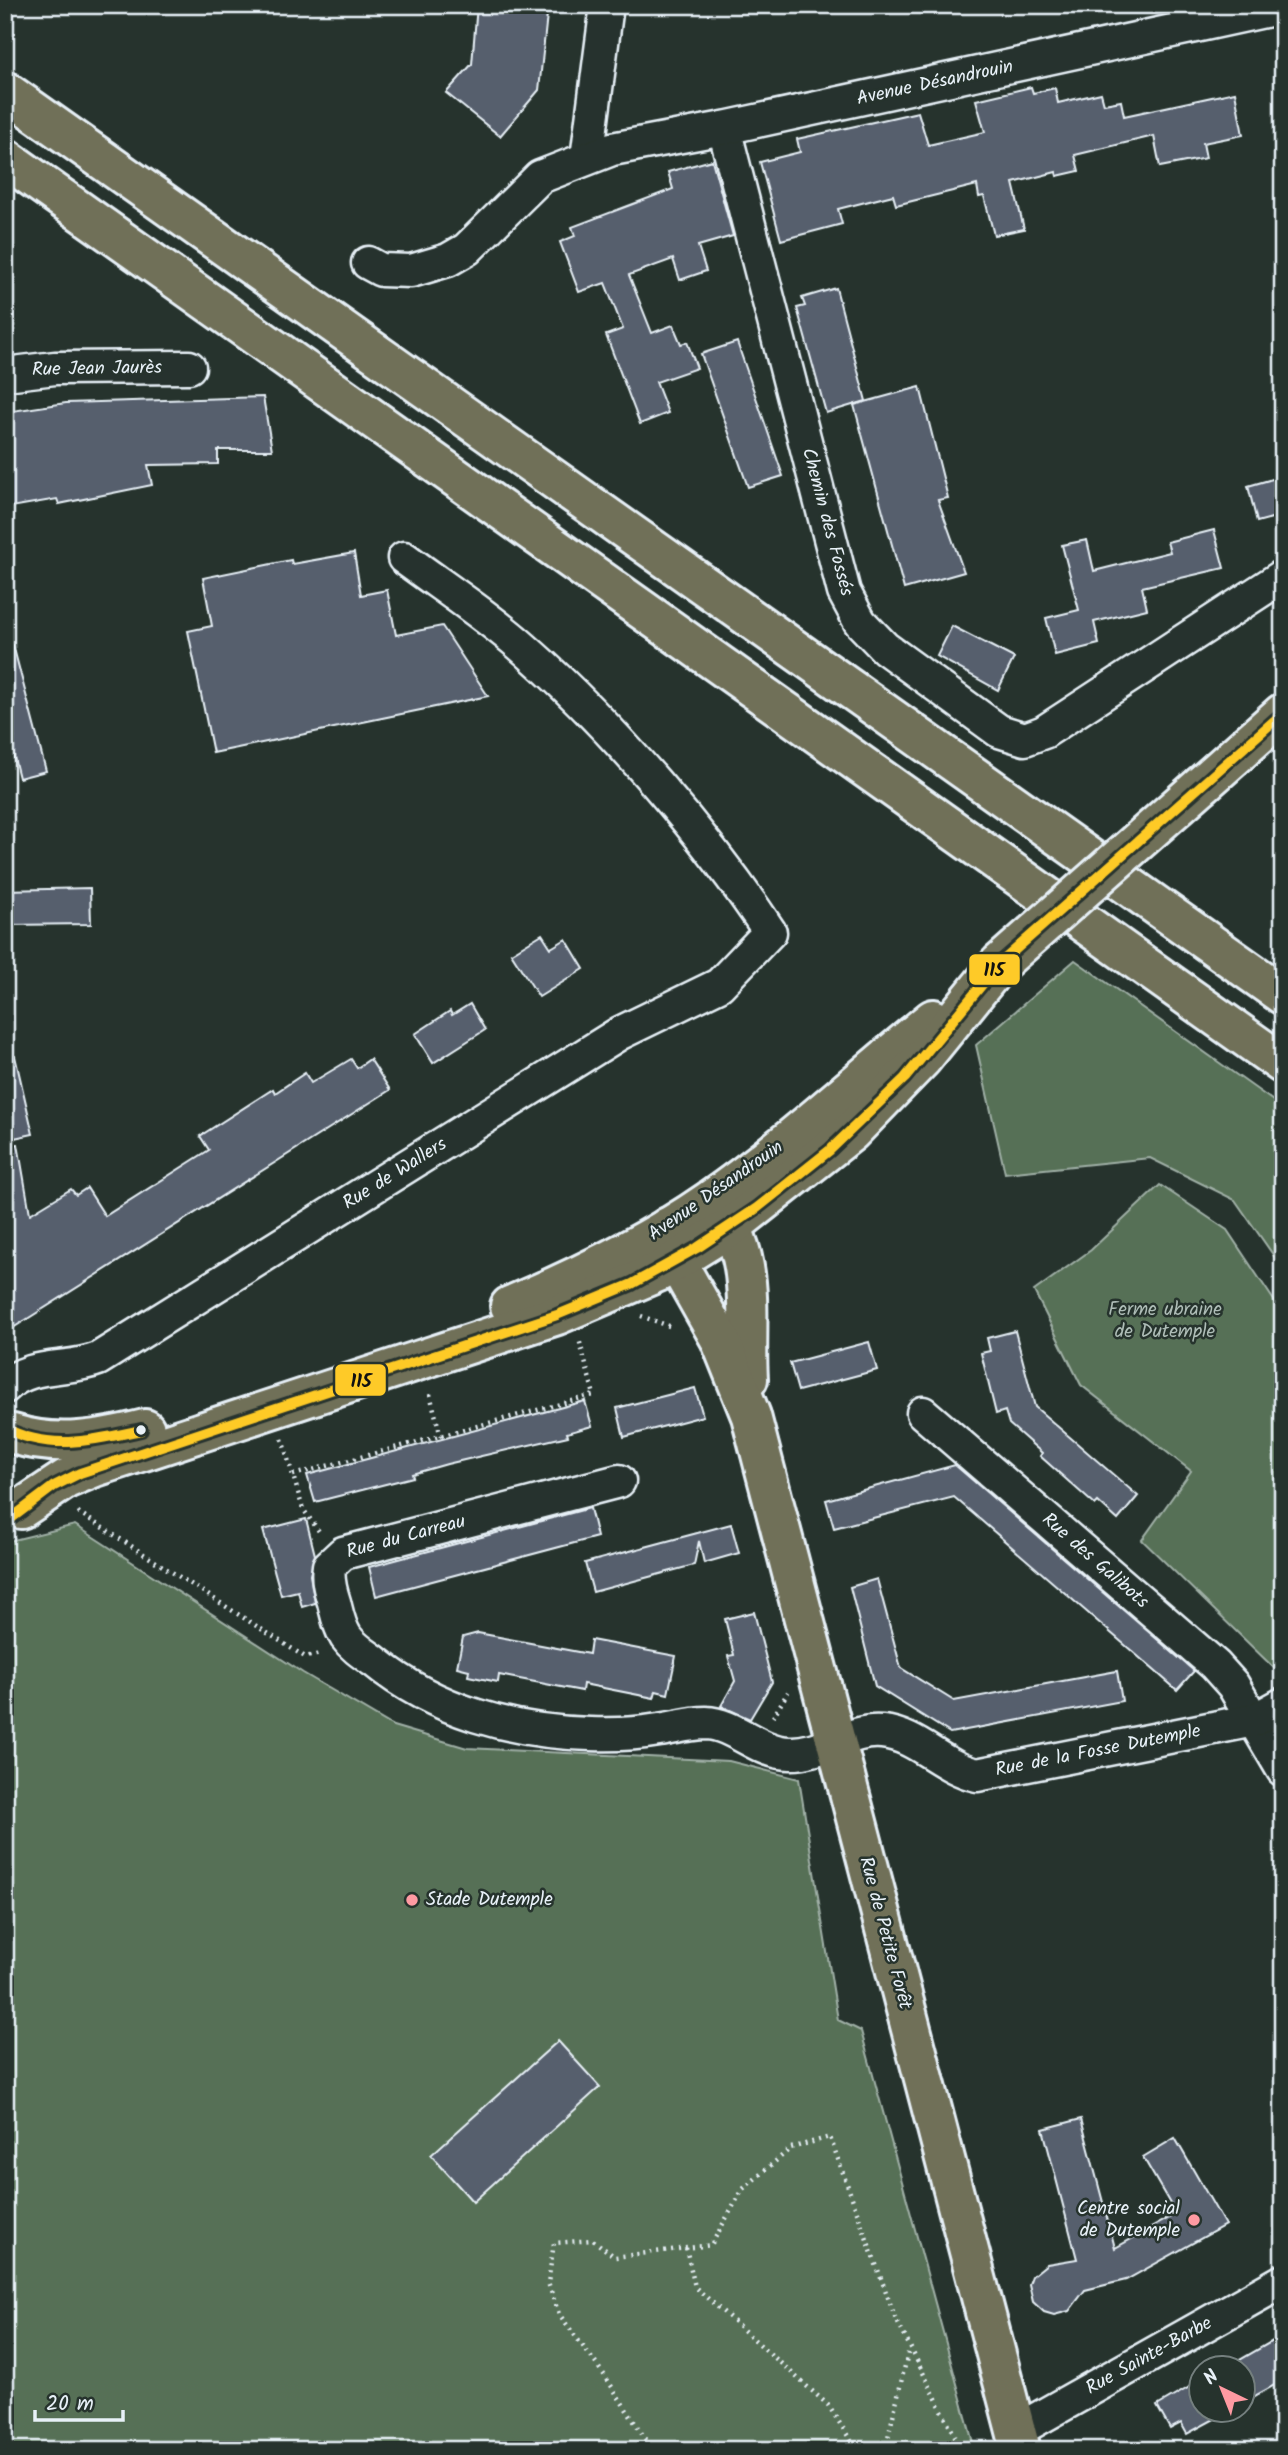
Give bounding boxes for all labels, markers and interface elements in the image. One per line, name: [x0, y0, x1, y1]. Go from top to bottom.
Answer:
street label: Avenue Désandrouin: [854, 52, 1016, 114]
street label: Rue Jean Jaurès: [32, 353, 162, 385]
street label: Chemin des Fossés: [793, 445, 861, 599]
line badge: 115: [968, 953, 1021, 986]
text: 115: [983, 956, 1006, 986]
street label: Rue de Wallers: [337, 1130, 453, 1218]
street label: Avenue Désandrouin: [642, 1133, 790, 1249]
park label: Ferme ubraine de Dutemple: [1108, 1295, 1222, 1347]
line badge: 115: [334, 1363, 387, 1397]
text: 115: [350, 1367, 373, 1397]
unlabelled marker: [134, 1423, 148, 1437]
street label: Rue des Galibots: [1035, 1506, 1155, 1616]
street label: Rue du Carreau: [343, 1507, 469, 1567]
street label: Rue de la Fosse Dutemple: [993, 1716, 1204, 1786]
street label: Rue de Petite Forêt: [850, 1853, 920, 2013]
place label: Stade Dutemple: [426, 1885, 553, 1915]
marker: Stade Dutemple: [404, 1892, 420, 1908]
place label: Centre social de Dutemple: [1077, 2194, 1180, 2246]
marker: Centre social de Dutemple: [1186, 2212, 1202, 2228]
street label: Rue Sainte-Barbe: [1080, 2309, 1218, 2403]
north arrow: [1186, 2354, 1256, 2424]
text: N: [1197, 2363, 1226, 2393]
scale bar: [35, 2378, 122, 2422]
text: 20 m: [46, 2388, 94, 2421]

